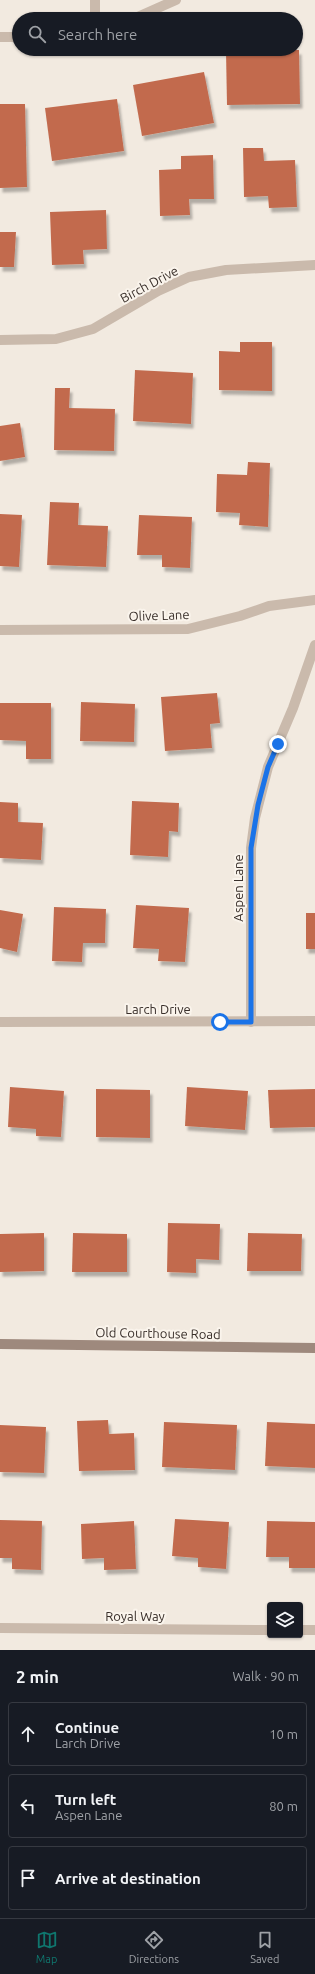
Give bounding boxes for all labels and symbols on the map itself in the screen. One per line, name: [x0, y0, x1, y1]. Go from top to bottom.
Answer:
street label: Birch Drive: [118, 263, 180, 305]
street label: Olive Lane: [128, 607, 190, 623]
route end: [269, 735, 287, 753]
street label: Aspen Lane: [231, 854, 245, 922]
street label: Larch Drive: [125, 1002, 191, 1016]
route start: [211, 1013, 229, 1031]
street label: Old Courthouse Road: [95, 1325, 221, 1341]
street label: Royal Way: [105, 1609, 165, 1623]

